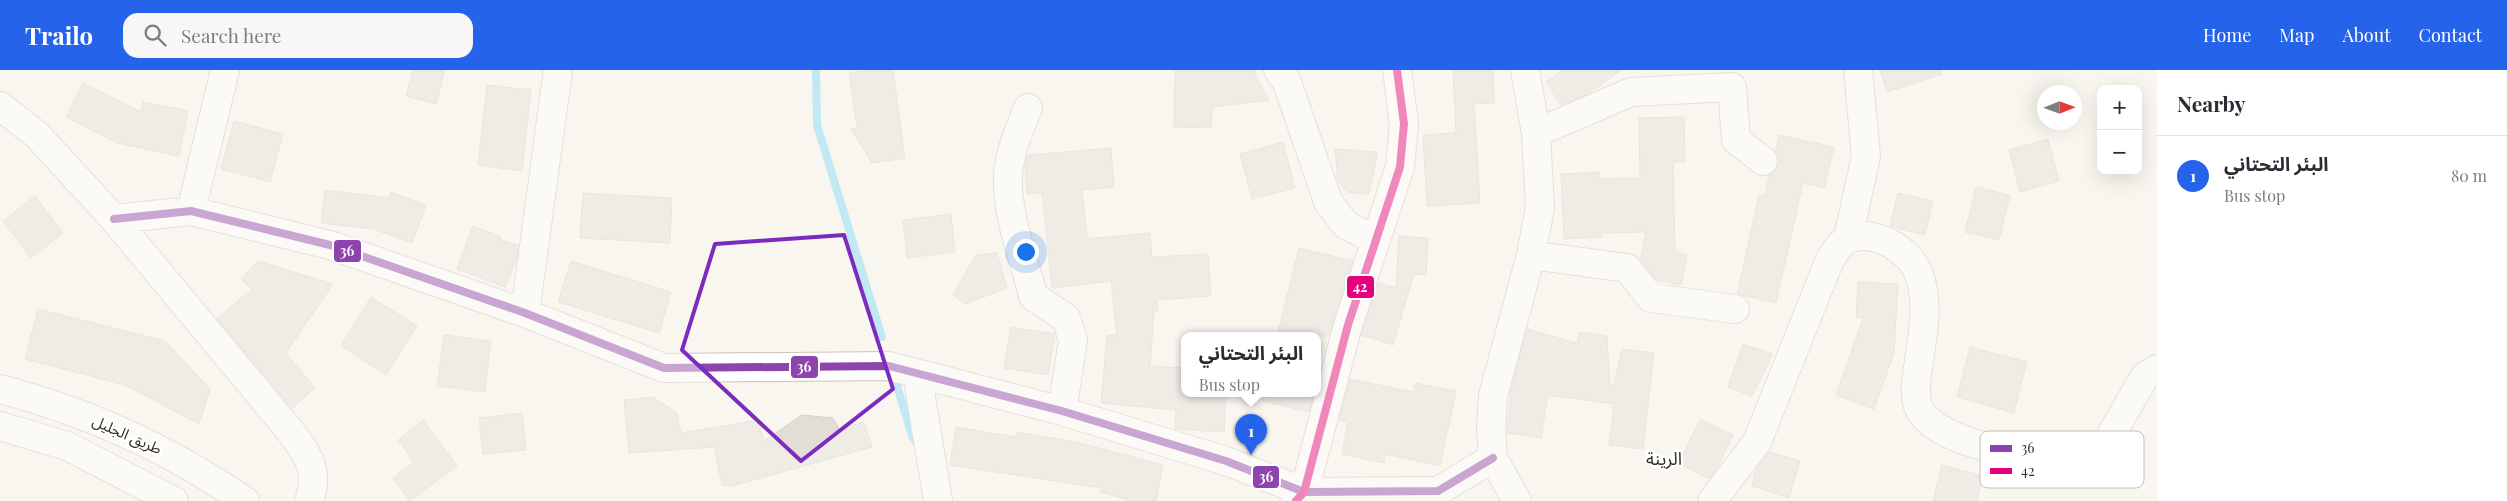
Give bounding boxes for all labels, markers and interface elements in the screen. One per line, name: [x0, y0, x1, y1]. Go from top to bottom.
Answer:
search box: [123, 13, 473, 58]
text: Trailo: [25, 19, 93, 51]
icon: search: [141, 21, 169, 49]
text: Search here: [181, 22, 282, 48]
text: Home: [2203, 23, 2251, 47]
text: Map: [2279, 23, 2314, 47]
text: About: [2342, 23, 2391, 47]
text: Contact: [2419, 23, 2482, 47]
north arrow: [2037, 85, 2082, 130]
map controls: [2097, 85, 2142, 175]
button: +: [2097, 85, 2142, 130]
text: Nearby: [2177, 89, 2246, 117]
button: −: [2097, 130, 2142, 175]
text: البئر التحتاني: [2224, 150, 2328, 176]
text: 1: [2190, 165, 2196, 186]
text: 80 m: [2451, 165, 2487, 186]
text: Bus stop: [2224, 185, 2285, 206]
line badge: 36: [333, 239, 362, 263]
your location: [1013, 239, 1039, 265]
text: 36: [340, 241, 354, 260]
line badge: 42: [1346, 275, 1375, 299]
text: 42: [1353, 277, 1367, 296]
popup: [1181, 332, 1321, 397]
text: البئر التحتاني: [1199, 339, 1303, 365]
line badge: 36: [790, 355, 819, 379]
text: 36: [797, 357, 811, 376]
text: Bus stop: [1199, 374, 1260, 395]
street label: طريق الجليل: [89, 410, 165, 459]
pin: 1: [1235, 414, 1267, 455]
legend: [1980, 431, 2144, 488]
text: 36: [2021, 438, 2035, 457]
district label: الرينة: [1646, 446, 1682, 470]
text: 42: [2021, 461, 2035, 480]
line badge: 36: [1252, 465, 1280, 489]
text: 36: [1259, 467, 1273, 486]

